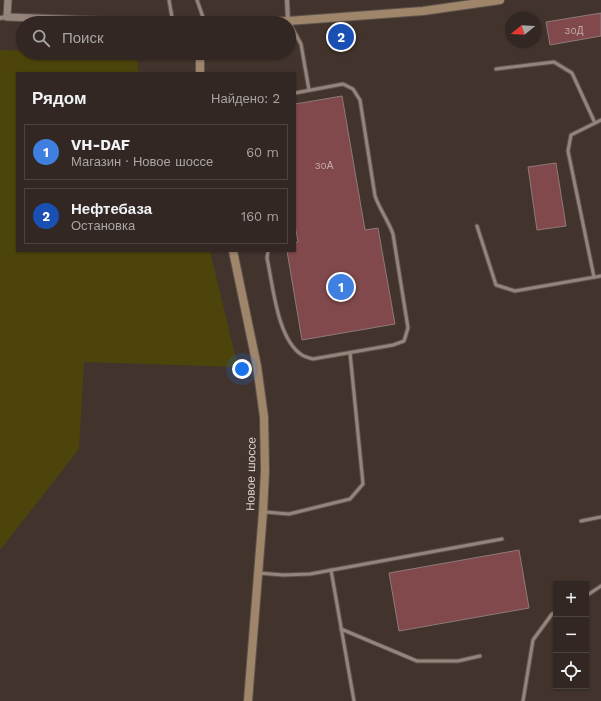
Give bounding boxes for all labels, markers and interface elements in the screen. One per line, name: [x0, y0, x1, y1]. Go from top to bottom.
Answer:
north arrow: [505, 12, 541, 48]
search box: [16, 16, 296, 60]
pin: 2: [328, 22, 354, 52]
house number: 30Д: [565, 25, 584, 36]
icon: search: [30, 27, 52, 49]
text: Поиск: [62, 29, 104, 47]
text: Рядом: [32, 88, 87, 108]
text: Найдено: 2: [211, 91, 280, 106]
text: VH-DAF: [71, 136, 130, 154]
text: 1: [43, 145, 49, 160]
text: 60 m: [246, 145, 279, 160]
text: Магазин · Новое шоссе: [71, 154, 213, 169]
house number: 30А: [315, 160, 334, 171]
text: Нефтебаза: [71, 200, 152, 218]
text: 2: [42, 209, 50, 224]
text: 160 m: [241, 209, 279, 224]
text: Остановка: [71, 218, 135, 233]
pin: 1: [328, 272, 354, 302]
your location: [232, 359, 252, 379]
street label: Новое шоссе: [243, 437, 259, 511]
map controls: [553, 581, 589, 689]
button: +: [553, 581, 589, 617]
button: −: [553, 617, 589, 653]
button: locate: [553, 653, 589, 689]

